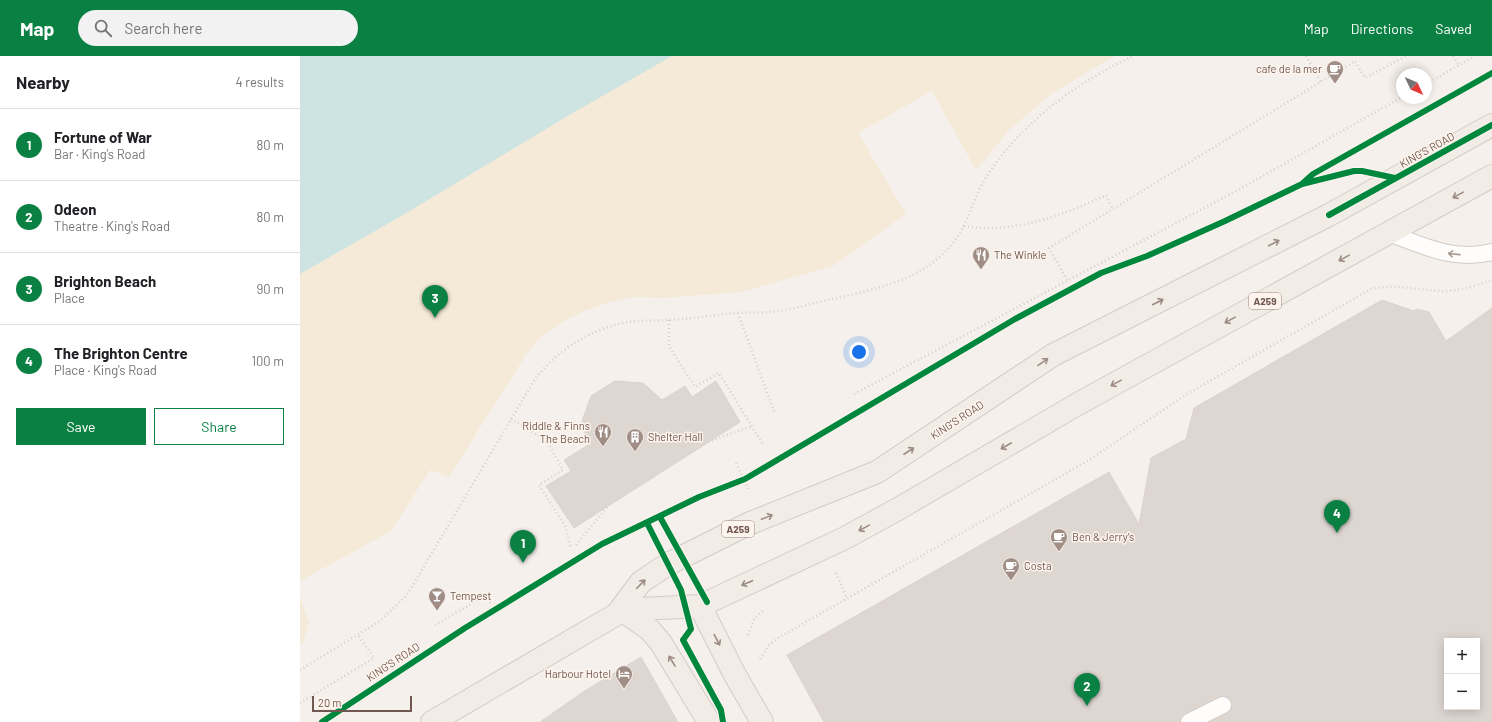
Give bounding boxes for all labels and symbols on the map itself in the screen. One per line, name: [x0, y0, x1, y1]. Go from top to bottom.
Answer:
cafe icon: cafe de la mer: [1325, 59, 1345, 84]
place label: cafe de la mer: [1256, 62, 1322, 75]
north arrow: [1396, 68, 1432, 104]
street label: KING'S ROAD: [1397, 129, 1457, 170]
one-way arrow: [1452, 192, 1464, 200]
one-way arrow: [1268, 239, 1280, 246]
restaurant icon: The Winkle: [971, 245, 991, 270]
place label: The Winkle: [994, 248, 1047, 261]
one-way arrow: [1448, 251, 1461, 258]
one-way arrow: [1338, 254, 1350, 262]
pin: 3: [422, 285, 448, 318]
road number: A259: [1249, 293, 1281, 309]
one-way arrow: [1152, 297, 1164, 305]
one-way arrow: [1224, 317, 1236, 325]
your location: [849, 342, 869, 362]
one-way arrow: [1037, 358, 1048, 366]
one-way arrow: [1110, 379, 1122, 387]
street label: KING'S ROAD: [928, 397, 986, 442]
place label: Riddle & Finns The Beach: [522, 419, 590, 445]
restaurant icon: Riddle & Finns The Beach: [593, 422, 613, 447]
building icon: Shelter Hall: [625, 427, 645, 452]
place label: Shelter Hall: [648, 430, 702, 443]
one-way arrow: [1000, 443, 1012, 451]
one-way arrow: [904, 447, 915, 455]
pin: 4: [1324, 500, 1350, 533]
one-way arrow: [761, 512, 773, 520]
road number: A259: [722, 521, 754, 537]
one-way arrow: [858, 524, 870, 532]
cafe icon: Ben & Jerry's: [1049, 527, 1069, 552]
pin: 1: [510, 530, 536, 563]
place label: Ben & Jerry's: [1072, 530, 1134, 543]
cafe icon: Costa: [1001, 556, 1021, 581]
place label: Costa: [1024, 559, 1052, 572]
one-way arrow: [636, 579, 646, 588]
one-way arrow: [741, 580, 753, 587]
bar icon: Tempest: [427, 586, 447, 611]
place label: Tempest: [450, 589, 492, 602]
one-way arrow: [714, 634, 721, 646]
street label: KING'S ROAD: [364, 639, 422, 684]
one-way arrow: [667, 655, 675, 667]
hotel icon: Harbour Hotel: [614, 664, 634, 689]
place label: Harbour Hotel: [545, 667, 611, 680]
pin: 2: [1074, 673, 1100, 706]
scale bar: [312, 694, 412, 713]

